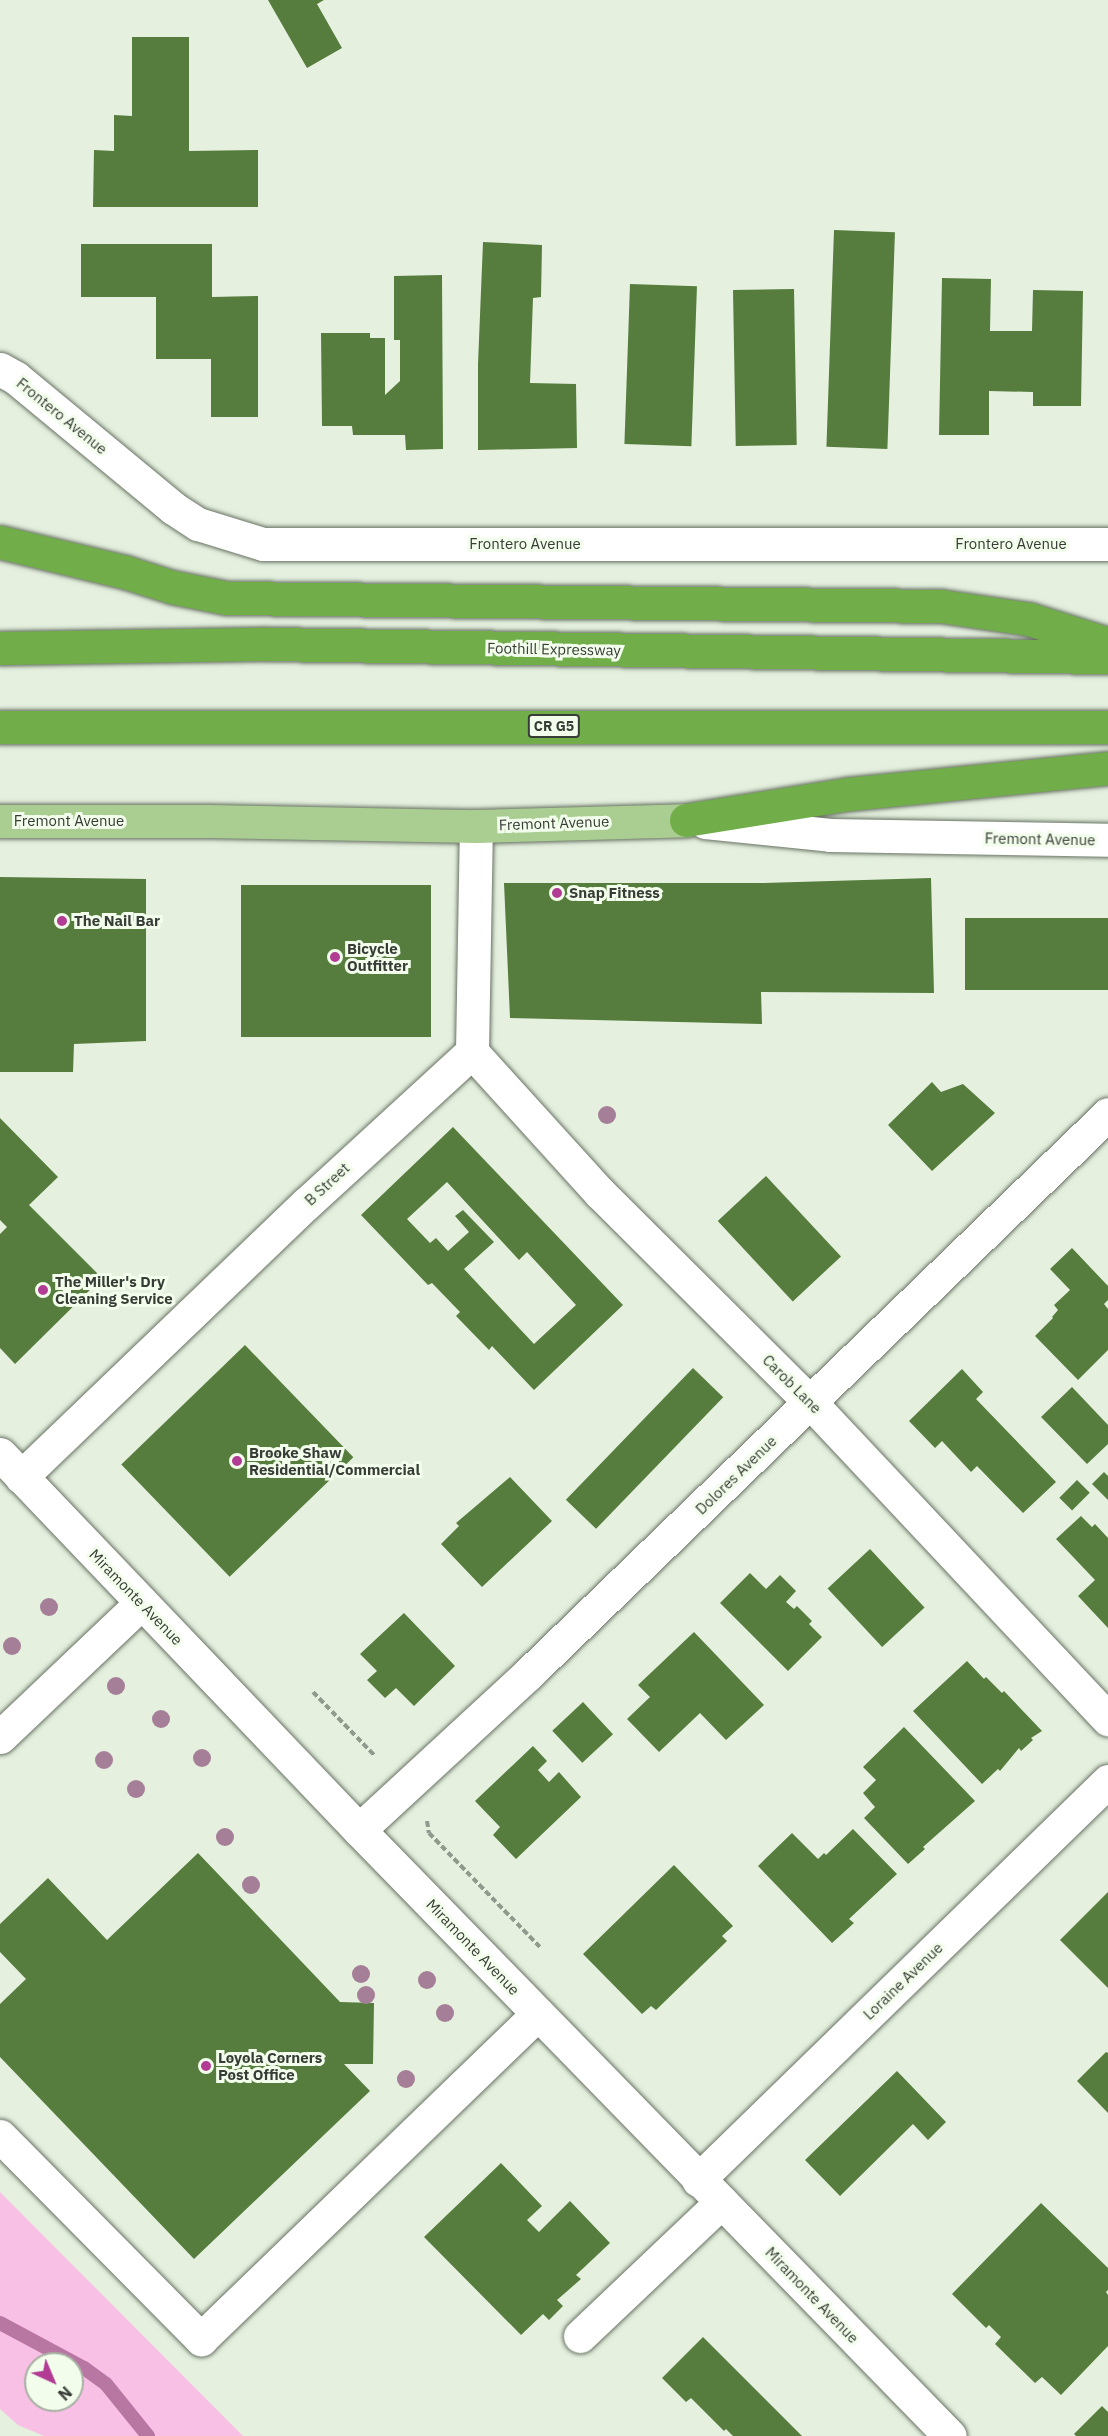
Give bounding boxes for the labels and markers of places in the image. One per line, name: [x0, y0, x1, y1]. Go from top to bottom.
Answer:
place label: Snap Fitness: [569, 884, 660, 902]
marker: Snap Fitness: [550, 886, 564, 900]
place label: The Nail Bar: [74, 912, 160, 930]
marker: The Nail Bar: [55, 914, 69, 928]
place label: Bicycle Outfitter: [347, 939, 408, 974]
marker: Bicycle Outfitter: [328, 950, 342, 964]
place label: The Miller's Dry Cleaning Service: [55, 1272, 173, 1307]
marker: The Miller's Dry Cleaning Service: [36, 1283, 50, 1297]
place label: Brooke Shaw Residential/Commercial: [249, 1443, 420, 1478]
marker: Brooke Shaw Residential/Commercial: [230, 1454, 244, 1468]
place label: Loyola Corners Post Office: [218, 2048, 322, 2083]
marker: Loyola Corners Post Office: [199, 2059, 213, 2073]

